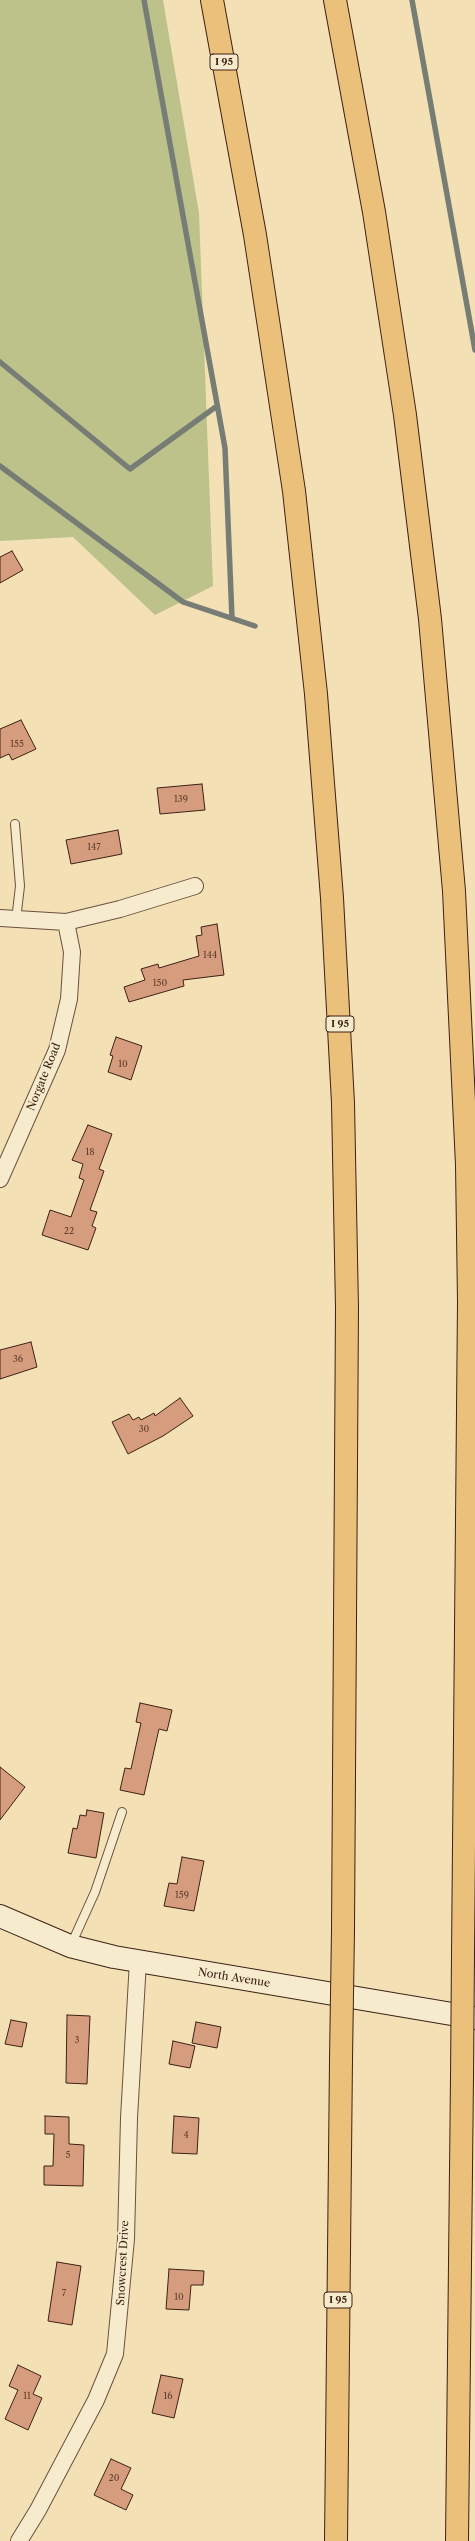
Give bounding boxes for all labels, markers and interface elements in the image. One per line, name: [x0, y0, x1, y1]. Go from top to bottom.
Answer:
road number: I 95: [210, 54, 238, 70]
house number: 155: [10, 739, 24, 749]
house number: 139: [174, 794, 188, 804]
house number: 147: [87, 842, 101, 852]
house number: 144: [203, 950, 217, 960]
house number: 150: [153, 978, 167, 988]
road number: I 95: [326, 1016, 354, 1032]
street label: Norgate Road: [24, 1041, 64, 1113]
house number: 10: [118, 1059, 128, 1069]
house number: 18: [85, 1147, 95, 1157]
house number: 22: [64, 1226, 74, 1236]
house number: 36: [13, 1354, 23, 1364]
house number: 30: [139, 1424, 149, 1434]
house number: 159: [175, 1890, 189, 1900]
street label: North Avenue: [197, 1966, 271, 1990]
house number: 3: [75, 2035, 79, 2045]
house number: 4: [183, 2130, 189, 2140]
house number: 5: [66, 2150, 70, 2160]
street label: Snowcrest Drive: [114, 2220, 132, 2306]
house number: 7: [62, 2288, 66, 2298]
house number: 10: [174, 2292, 184, 2302]
road number: I 95: [324, 2292, 352, 2308]
house number: 11: [23, 2391, 31, 2401]
house number: 16: [163, 2391, 173, 2401]
house number: 20: [109, 2473, 119, 2483]

